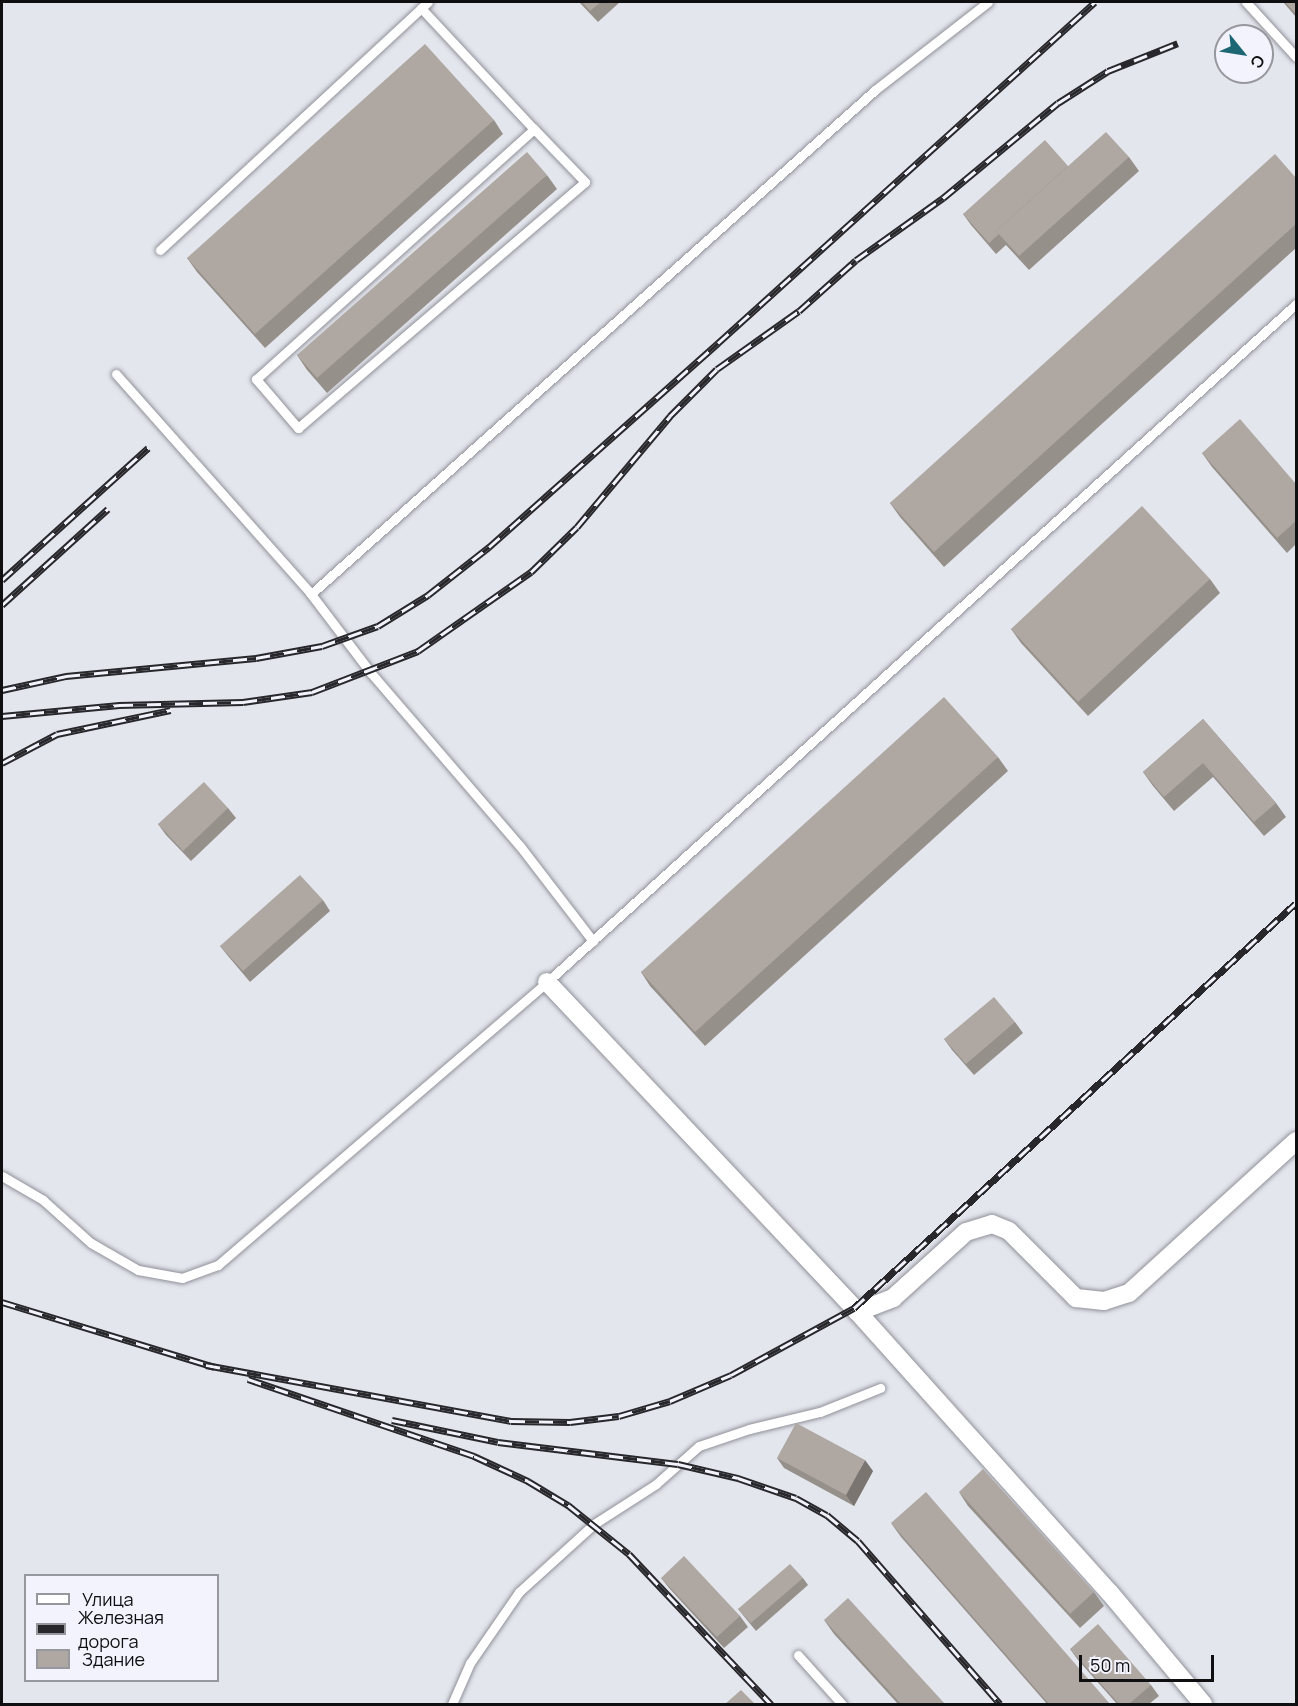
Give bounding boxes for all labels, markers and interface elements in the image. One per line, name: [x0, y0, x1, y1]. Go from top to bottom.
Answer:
north arrow: [1214, 24, 1274, 84]
text: С: [1245, 51, 1270, 73]
legend: [24, 1574, 219, 1682]
text: Улица: [82, 1587, 134, 1611]
text: Железная дорога: [78, 1605, 164, 1653]
scale bar: [1082, 1643, 1217, 1681]
text: Здание: [82, 1647, 145, 1671]
text: 50 m: [1090, 1653, 1130, 1677]

